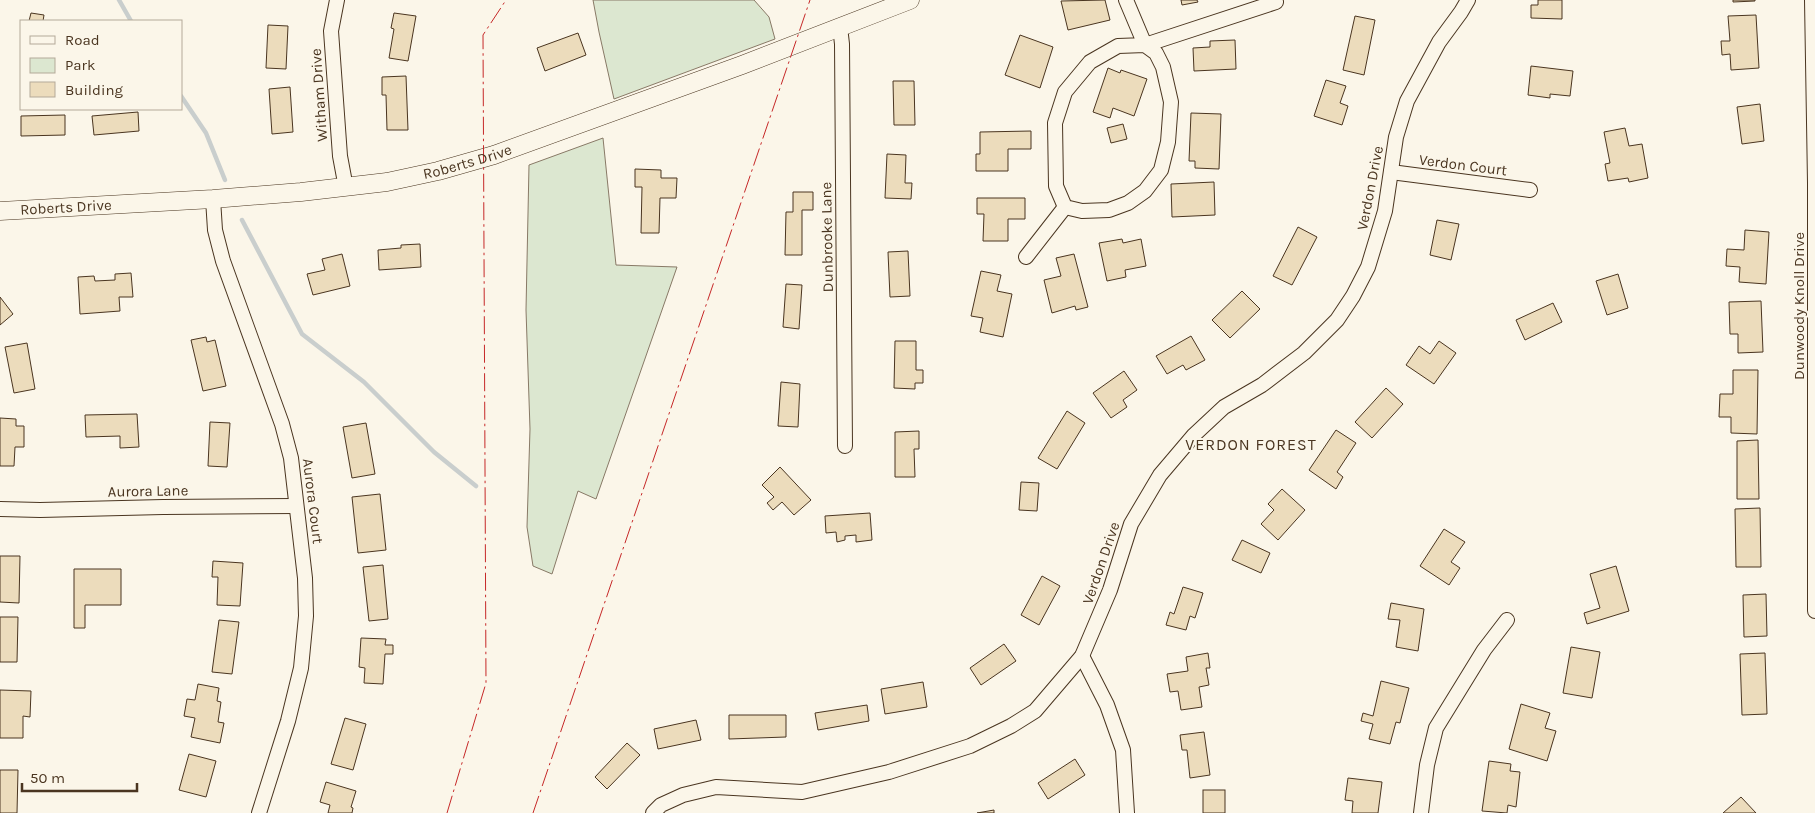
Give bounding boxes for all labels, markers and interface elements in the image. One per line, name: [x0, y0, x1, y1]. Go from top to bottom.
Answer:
legend: [20, 20, 182, 110]
text: Road: [65, 31, 100, 49]
street label: Witham Drive: [307, 48, 331, 142]
text: Park: [65, 56, 95, 74]
text: Building: [65, 81, 123, 99]
street label: Roberts Drive: [421, 140, 514, 183]
street label: Verdon Drive: [1353, 144, 1387, 232]
street label: Verdon Court: [1418, 151, 1508, 179]
street label: Dunbrooke Lane: [817, 182, 837, 292]
street label: Roberts Drive: [20, 196, 112, 219]
street label: Dunwoody Knoll Drive: [1790, 232, 1808, 380]
district label: VERDON FOREST: [1185, 435, 1317, 454]
street label: Aurora Court: [299, 457, 327, 545]
street label: Aurora Lane: [108, 481, 188, 501]
street label: Verdon Drive: [1079, 519, 1123, 607]
scale bar: [22, 760, 138, 792]
text: 50 m: [30, 769, 65, 787]

